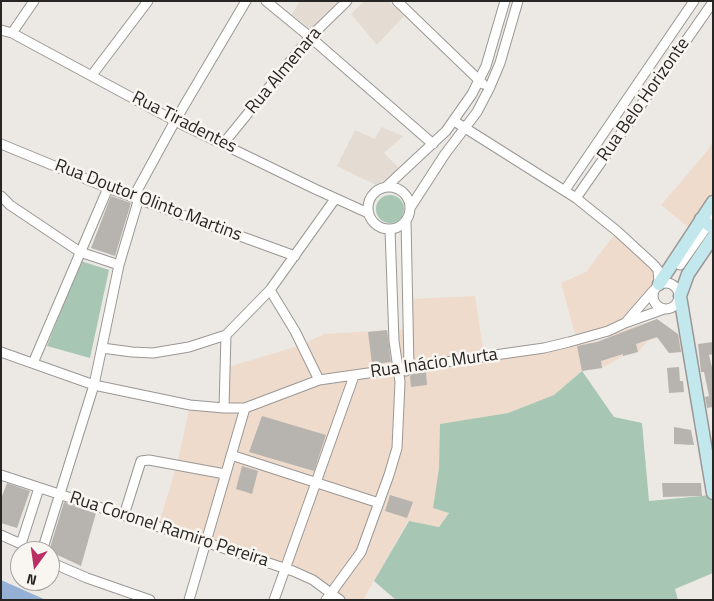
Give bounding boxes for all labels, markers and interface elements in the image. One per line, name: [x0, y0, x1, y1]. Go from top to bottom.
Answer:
street label: Rua Almenara: [241, 23, 327, 119]
street label: Rua Belo Horizonte: [593, 34, 695, 166]
street label: Rua Tiradentes: [128, 87, 240, 159]
street label: Rua Doutor Olinto Martins: [52, 155, 244, 247]
street label: Rua Inácio Murta: [369, 344, 499, 384]
street label: Rua Coronel Ramiro Pereira: [67, 488, 271, 572]
north arrow: [10, 541, 60, 591]
text: N: [24, 569, 39, 591]

